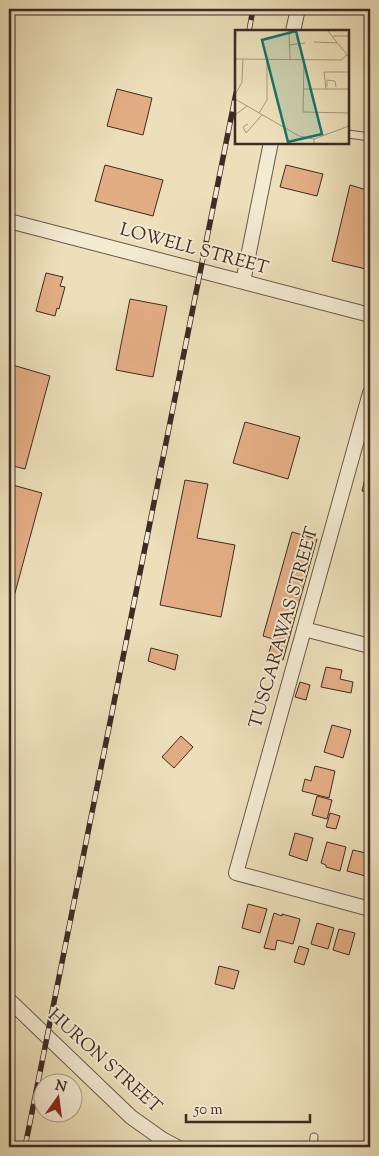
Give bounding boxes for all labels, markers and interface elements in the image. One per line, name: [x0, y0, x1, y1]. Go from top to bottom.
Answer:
inset map: [235, 30, 349, 144]
street label: LOWELL STREET: [117, 218, 272, 282]
street label: TUSCARAWAS STREET: [244, 524, 326, 732]
street label: HURON STREET: [43, 1005, 165, 1119]
north arrow: [32, 1074, 82, 1124]
scale bar: [186, 1091, 310, 1123]
text: 50 m: [193, 1100, 223, 1121]

